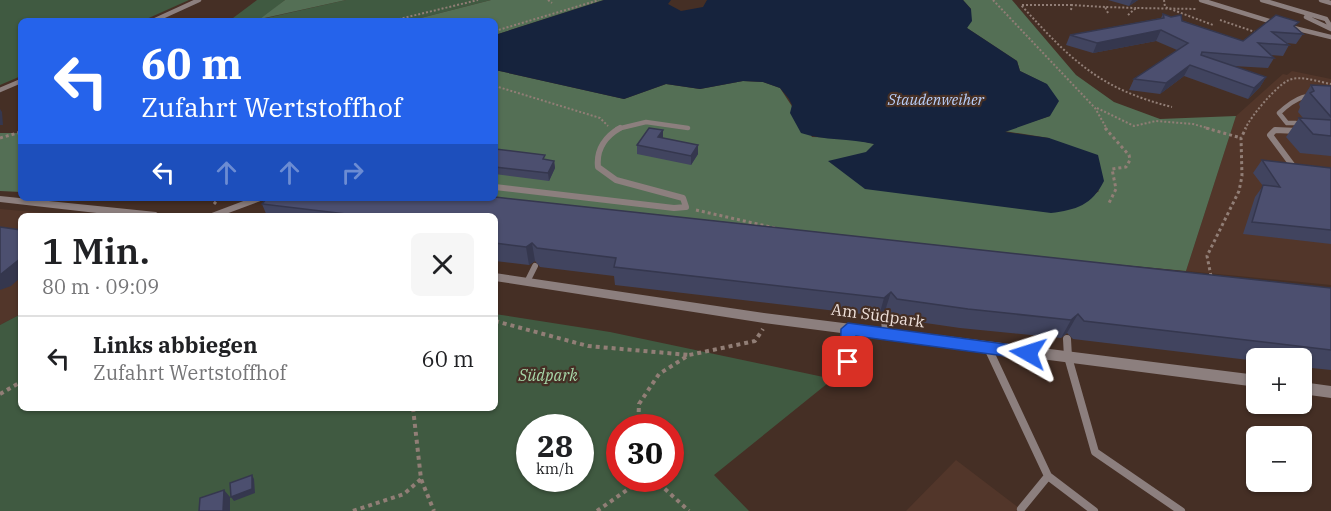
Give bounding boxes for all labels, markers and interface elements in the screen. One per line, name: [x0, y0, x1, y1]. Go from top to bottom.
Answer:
text: 60 m: [141, 36, 242, 91]
icon: left: [42, 42, 120, 120]
text: Zufahrt Wertstoffhof: [141, 89, 402, 124]
water label: Staudenweiher: [887, 90, 985, 109]
icon: left: [147, 156, 180, 189]
icon: ahead: [210, 156, 243, 189]
icon: ahead: [273, 156, 306, 189]
icon: right: [336, 156, 369, 189]
text: 1 Min.: [42, 227, 150, 274]
button: close: [411, 233, 474, 296]
text: 80 m · 09:09: [42, 273, 159, 300]
street label: Am Südpark: [830, 299, 927, 332]
position arrow: [996, 321, 1060, 385]
text: Links abbiegen: [93, 330, 258, 359]
pin: [822, 336, 873, 387]
icon: left: [42, 342, 75, 375]
text: 60 m: [422, 344, 474, 373]
icon: arrive: [831, 345, 864, 378]
map controls: [1246, 348, 1312, 492]
button: +: [1246, 348, 1312, 414]
text: Zufahrt Wertstoffhof: [93, 359, 286, 386]
park label: Südpark: [517, 365, 578, 385]
speed limit sign: 30: [606, 414, 684, 492]
text: 28: [537, 426, 573, 465]
button: −: [1246, 426, 1312, 492]
text: km/h: [536, 459, 574, 478]

